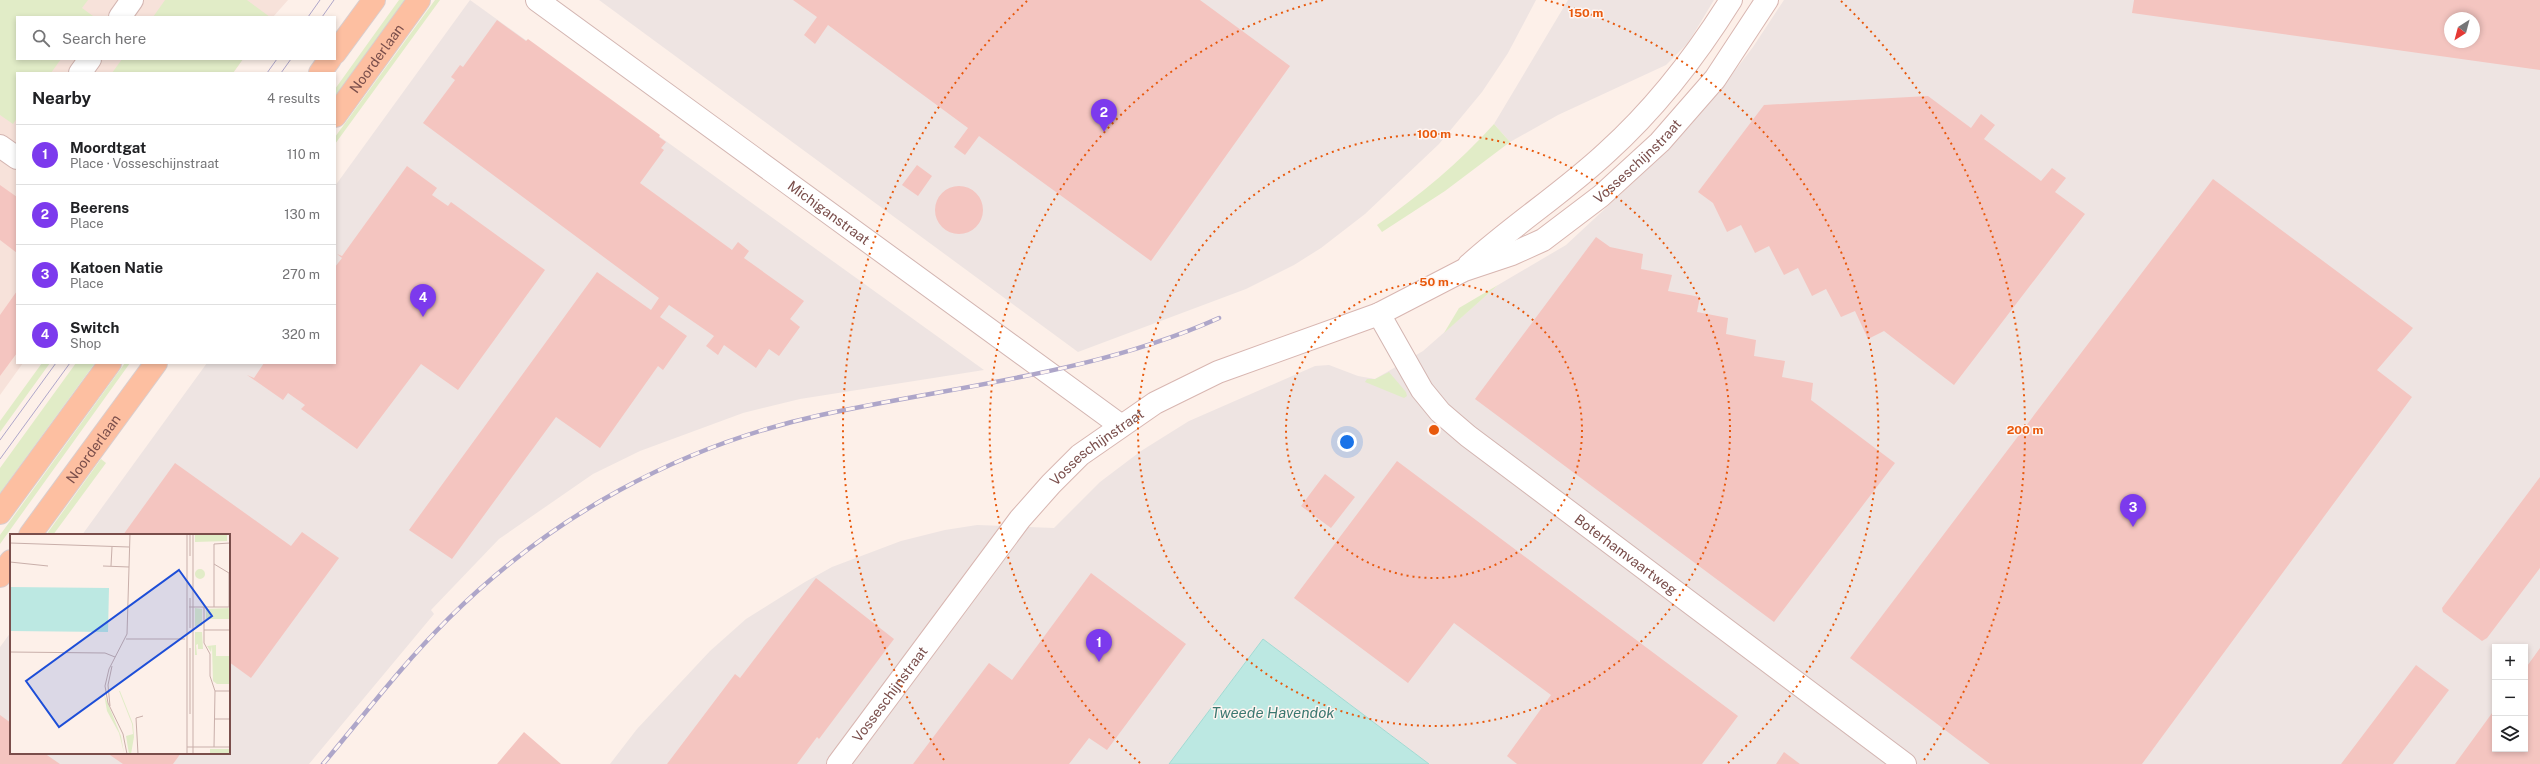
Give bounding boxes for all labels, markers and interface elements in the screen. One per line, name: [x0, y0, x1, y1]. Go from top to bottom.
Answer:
text: 150 m: [1569, 6, 1603, 20]
north arrow: [2444, 12, 2480, 48]
search box: [16, 16, 336, 60]
street label: Noorderlaan: [346, 21, 407, 96]
icon: search: [30, 27, 52, 49]
text: Search here: [62, 30, 146, 47]
text: Nearby: [32, 88, 91, 108]
text: 4 results: [267, 91, 320, 106]
pin: 2: [1091, 99, 1117, 132]
street label: Vosseschijnstraat: [1590, 116, 1684, 207]
text: 100 m: [1417, 127, 1451, 141]
text: Moordtgat: [70, 139, 146, 156]
text: 1: [42, 147, 48, 162]
text: 110 m: [287, 147, 320, 162]
text: Place · Vosseschijnstraat: [70, 156, 219, 171]
street label: Michiganstraat: [785, 177, 873, 248]
text: Beerens: [70, 199, 129, 216]
text: 2: [41, 207, 49, 222]
text: 130 m: [284, 207, 320, 222]
text: Place: [70, 216, 104, 231]
text: Katoen Natie: [70, 259, 163, 276]
text: 3: [41, 267, 49, 282]
text: 270 m: [282, 267, 320, 282]
text: 50 m: [1419, 275, 1449, 289]
text: Place: [70, 276, 104, 291]
pin: 4: [410, 284, 436, 317]
text: Switch: [70, 319, 119, 336]
text: 4: [41, 327, 49, 342]
text: 320 m: [282, 327, 320, 342]
text: Shop: [70, 336, 101, 351]
street label: Vosseschijnstraat: [1046, 405, 1147, 489]
street label: Noorderlaan: [63, 411, 124, 486]
centre of rings: [1427, 423, 1441, 437]
text: 200 m: [2007, 423, 2043, 437]
your location: [1337, 432, 1357, 452]
pin: 3: [2120, 494, 2146, 527]
street label: Boterhamvaartweg: [1571, 511, 1680, 598]
inset map: [10, 534, 230, 754]
pin: 1: [1086, 629, 1112, 662]
street label: Vosseschijnstraat: [849, 643, 931, 745]
map controls: [2492, 644, 2528, 752]
button: +: [2492, 644, 2528, 680]
button: −: [2492, 680, 2528, 716]
water label: Tweede Havendok: [1212, 704, 1335, 721]
button: layers: [2492, 716, 2528, 752]

